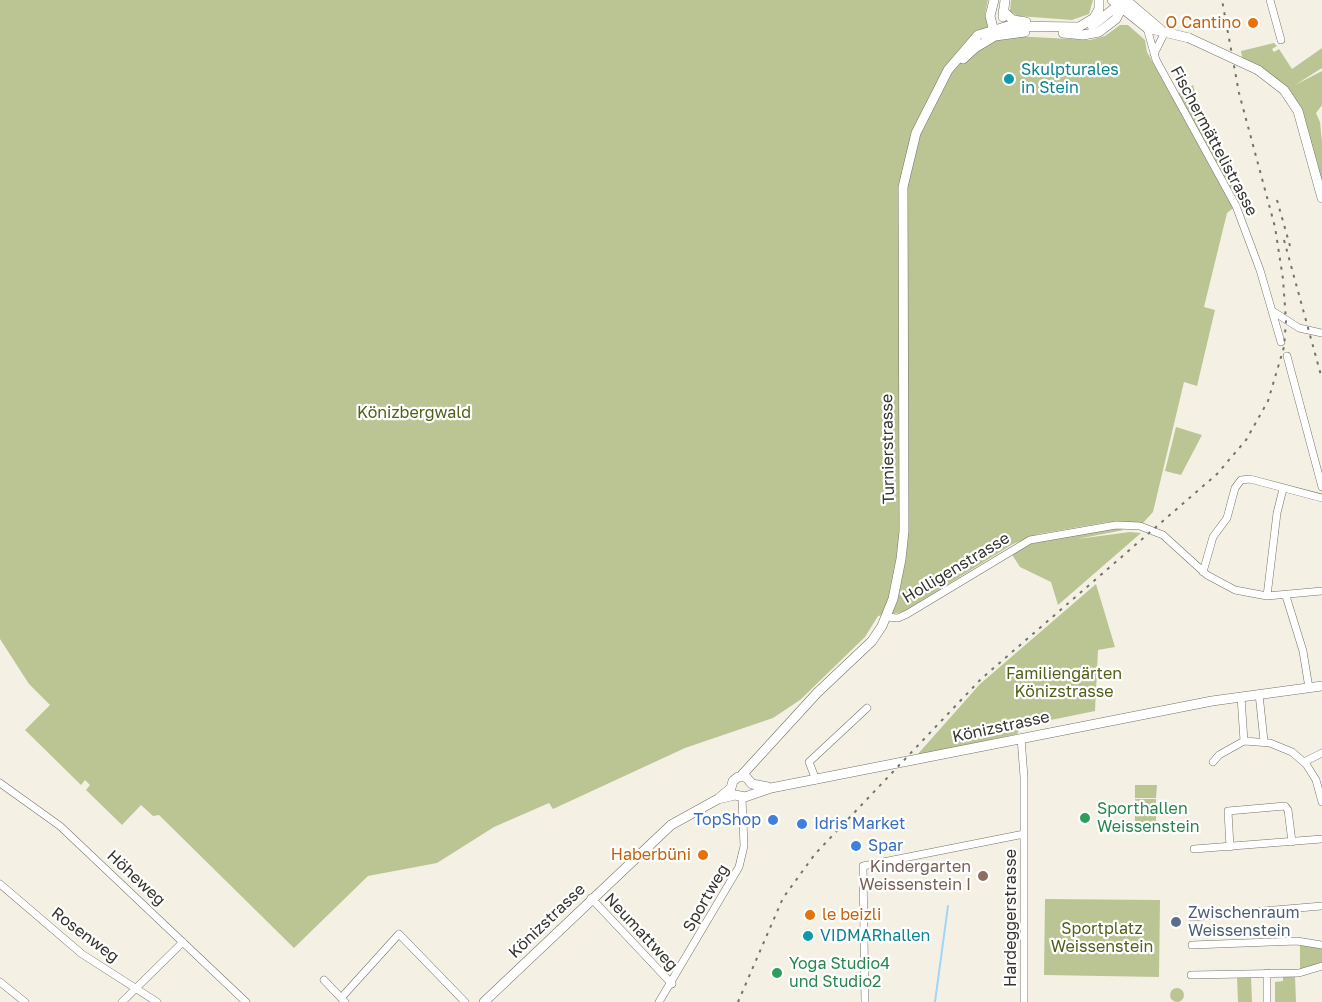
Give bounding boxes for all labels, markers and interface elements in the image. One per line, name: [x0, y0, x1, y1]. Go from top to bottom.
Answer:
place label: O Cantino: [1165, 13, 1241, 33]
marker: O Cantino: [1246, 16, 1260, 30]
place label: Skulpturales in Stein: [1021, 60, 1119, 98]
street label: Fischermättelistrasse: [1166, 63, 1262, 219]
marker: Skulpturales in Stein: [1002, 72, 1016, 86]
street label: Turnierstrasse: [877, 394, 899, 504]
park label: Könizbergwald: [357, 403, 471, 423]
street label: Holligenstrasse: [899, 528, 1013, 608]
park label: Familiengärten Könizstrasse: [1006, 664, 1122, 702]
street label: Könizstrasse: [951, 707, 1051, 747]
place label: Sporthallen Weissenstein: [1097, 799, 1200, 837]
place label: TopShop: [694, 810, 761, 830]
marker: Sporthallen Weissenstein: [1078, 811, 1092, 825]
marker: TopShop: [766, 813, 780, 827]
place label: Idris Market: [814, 814, 905, 834]
marker: Idris Market: [795, 817, 809, 831]
place label: Spar: [868, 836, 903, 856]
marker: Spar: [849, 839, 863, 853]
place label: Haberbüni: [611, 845, 691, 865]
street label: Höheweg: [103, 846, 169, 910]
marker: Haberbüni: [696, 848, 710, 862]
street label: Hardeggerstrasse: [1001, 849, 1021, 987]
place label: Kindergarten Weissenstein I: [859, 857, 971, 895]
street label: Sportweg: [679, 861, 733, 935]
marker: Kindergarten Weissenstein I: [976, 869, 990, 883]
street label: Könizstrasse: [505, 880, 589, 962]
street label: Neumattweg: [600, 889, 682, 975]
street label: Rosenweg: [47, 903, 123, 967]
place label: Zwischenraum Weissenstein: [1188, 903, 1300, 941]
place label: le beizli: [822, 905, 881, 925]
marker: le beizli: [803, 908, 817, 922]
marker: Zwischenraum Weissenstein: [1169, 915, 1183, 929]
park label: Sportplatz Weissenstein: [1051, 919, 1153, 957]
place label: VIDMARhallen: [820, 926, 930, 946]
marker: VIDMARhallen: [801, 929, 815, 943]
place label: Yoga Studio4 und Studio2: [789, 954, 890, 992]
marker: Yoga Studio4 und Studio2: [770, 966, 784, 980]

